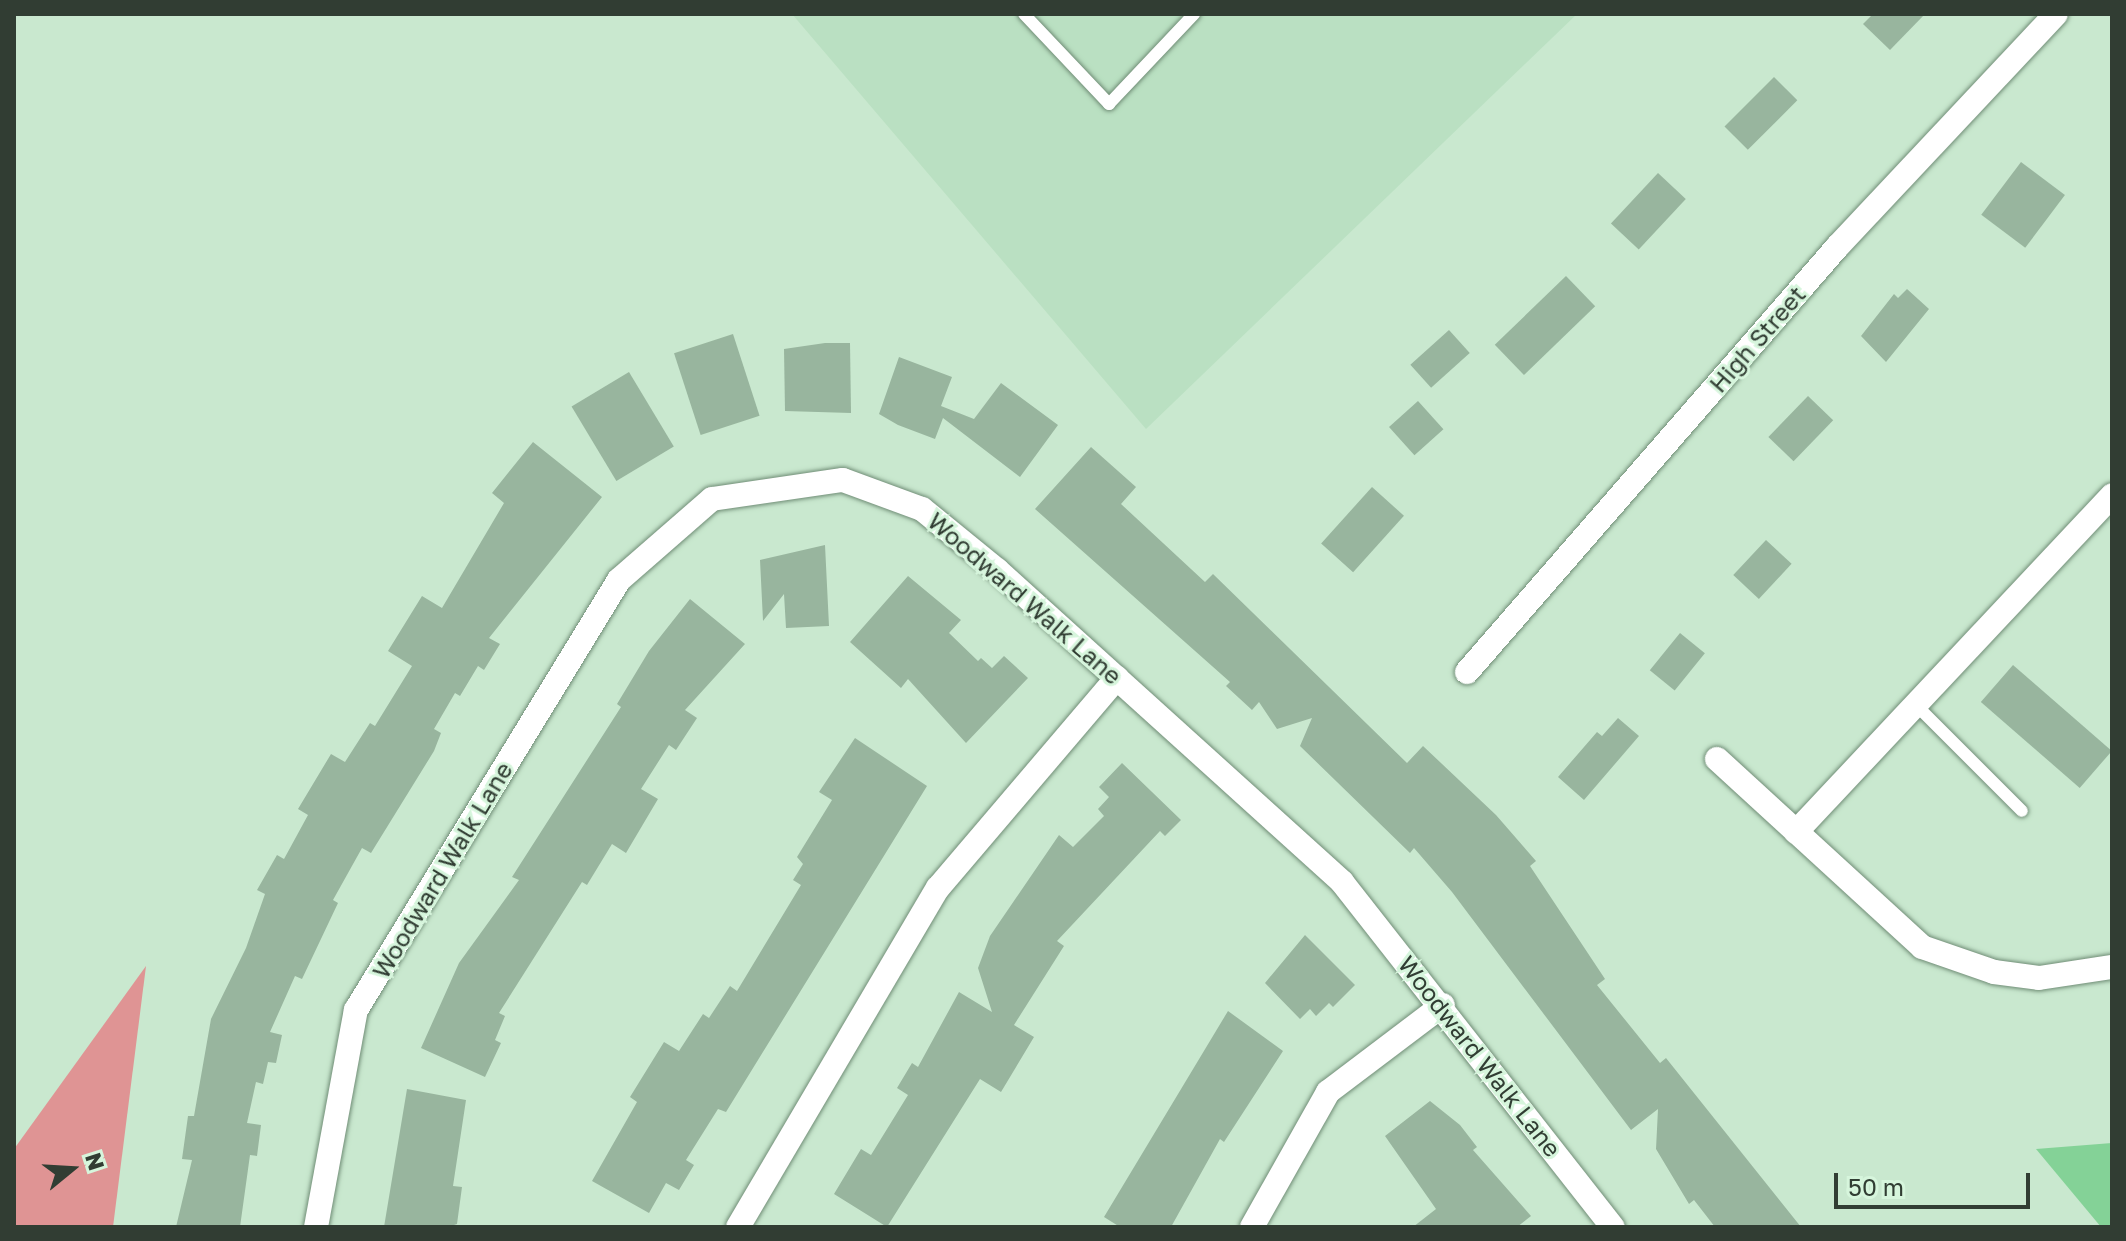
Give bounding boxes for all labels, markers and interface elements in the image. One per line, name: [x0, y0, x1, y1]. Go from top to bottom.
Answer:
street label: High Street: [1703, 280, 1811, 398]
street label: Woodward Walk Lane: [922, 506, 1128, 690]
street label: Woodward Walk Lane: [366, 757, 518, 983]
street label: Woodward Walk Lane: [1393, 950, 1567, 1162]
north arrow: [32, 1129, 112, 1209]
text: N: [80, 1149, 111, 1174]
scale bar: [1838, 1157, 2034, 1207]
text: 50 m: [1848, 1172, 1904, 1201]

